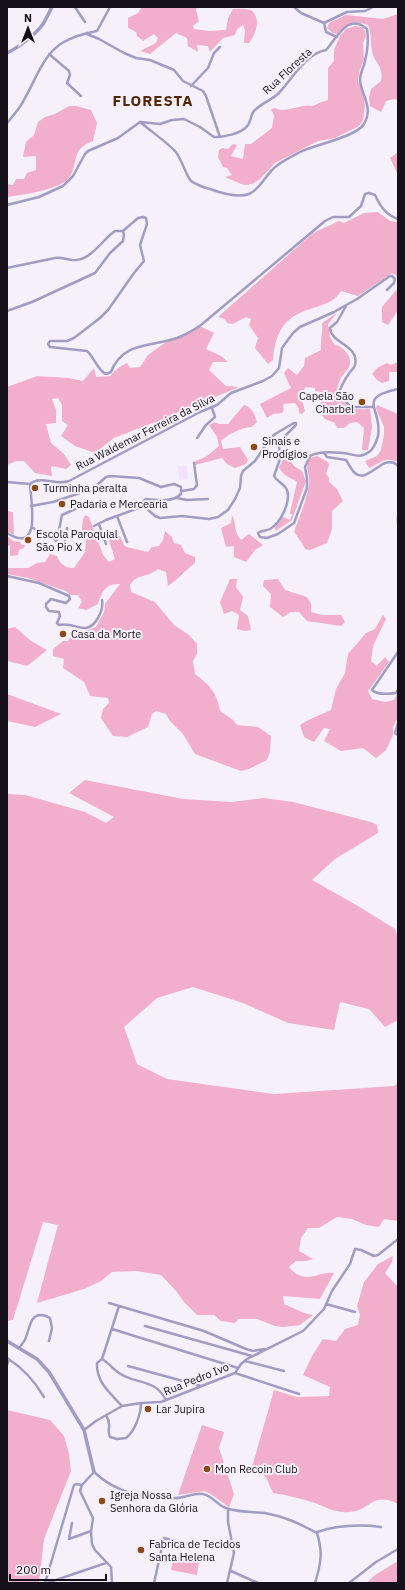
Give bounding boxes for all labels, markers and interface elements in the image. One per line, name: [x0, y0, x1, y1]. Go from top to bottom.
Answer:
north arrow: [8, 8, 48, 48]
text: N: [24, 11, 32, 25]
street label: Rua Floresta: [260, 45, 315, 97]
district label: FLORESTA: [112, 91, 194, 110]
place label: Capela São Charbel: [299, 389, 354, 416]
street label: Rua Waldemar Ferreira da Silva: [73, 391, 217, 473]
marker: Capela São Charbel: [357, 397, 367, 407]
place label: Sinais e Prodígios: [262, 434, 308, 461]
marker: Sinais e Prodígios: [249, 442, 259, 452]
place label: Turminha peralta: [43, 481, 127, 495]
marker: Turminha peralta: [30, 483, 40, 493]
place label: Padaria e Mercearia: [70, 497, 168, 511]
marker: Padaria e Mercearia: [57, 499, 67, 509]
place label: Escola Paroquial São Pio X: [36, 527, 118, 554]
marker: Escola Paroquial São Pio X: [23, 535, 33, 545]
place label: Casa da Morte: [71, 627, 141, 641]
marker: Casa da Morte: [58, 629, 68, 639]
street label: Rua Pedro Ivo: [161, 1360, 231, 1398]
place label: Lar Jupira: [156, 1402, 205, 1416]
marker: Lar Jupira: [143, 1404, 153, 1414]
place label: Mon Recoin Club: [215, 1462, 298, 1476]
marker: Mon Recoin Club: [202, 1464, 212, 1474]
place label: Igreja Nossa Senhora da Glória: [110, 1488, 198, 1515]
marker: Igreja Nossa Senhora da Glória: [97, 1496, 107, 1506]
place label: Fabrica de Tecidos Santa Helena: [149, 1537, 241, 1564]
marker: Fabrica de Tecidos Santa Helena: [136, 1545, 146, 1555]
scale bar: [10, 1556, 106, 1582]
text: 200 m: [16, 1562, 51, 1577]

